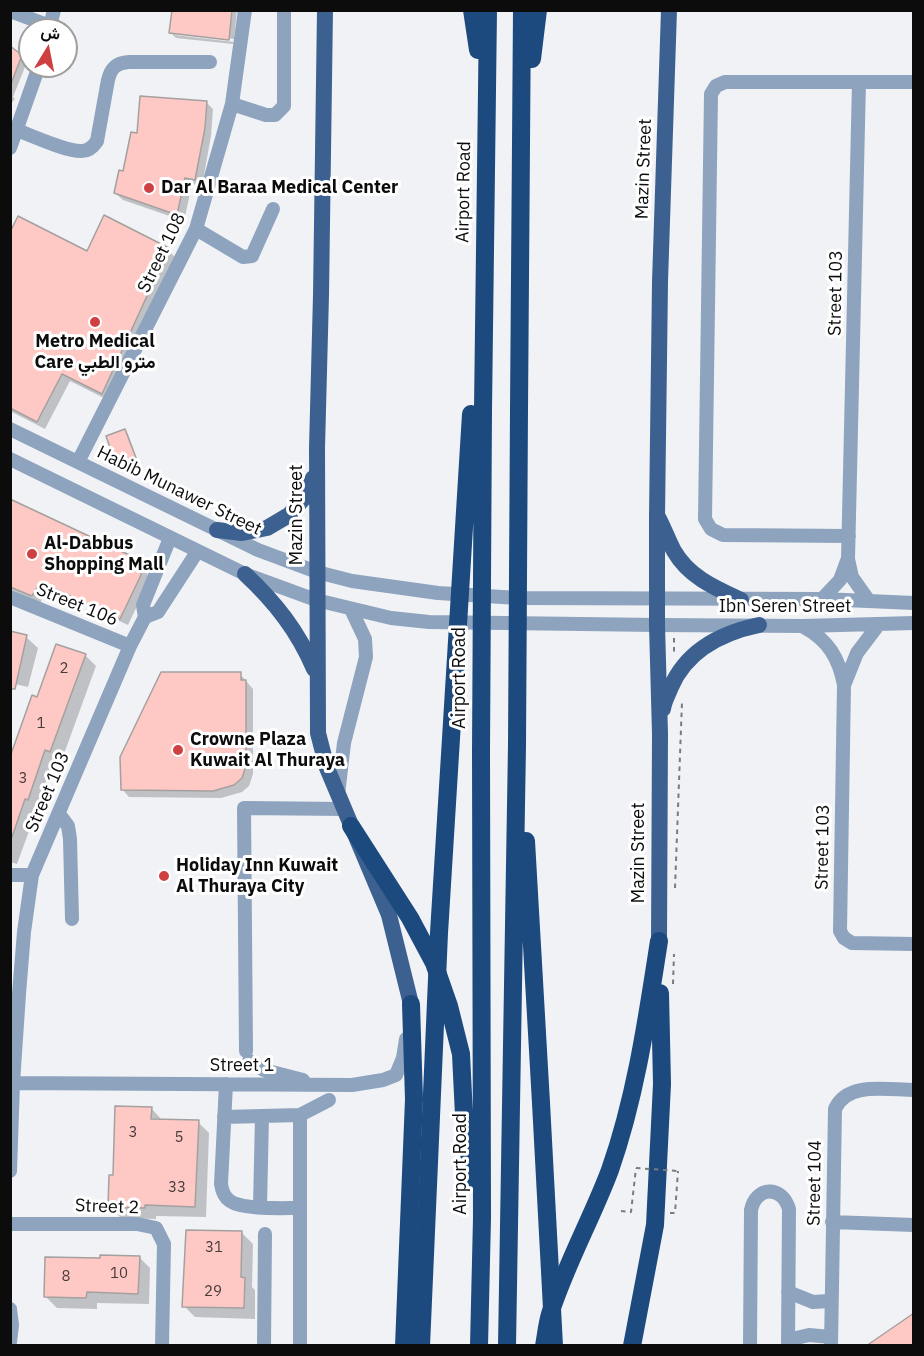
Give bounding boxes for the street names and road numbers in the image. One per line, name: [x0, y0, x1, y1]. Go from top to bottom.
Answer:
street label: Mazin Street: [631, 118, 657, 220]
street label: Airport Road: [452, 141, 476, 243]
street label: Street 108: [133, 210, 191, 296]
street label: Street 103: [824, 250, 848, 336]
street label: Habib Munawer Street: [93, 442, 265, 540]
street label: Mazin Street: [286, 465, 308, 565]
street label: Street 106: [33, 579, 121, 631]
street label: Ibn Seren Street: [719, 596, 851, 618]
street label: Airport Road: [449, 627, 471, 729]
street label: Street 103: [21, 748, 75, 836]
street label: Mazin Street: [628, 803, 650, 903]
street label: Street 103: [811, 804, 835, 890]
street label: Street 1: [210, 1055, 274, 1077]
street label: Airport Road: [450, 1113, 472, 1215]
street label: Street 104: [803, 1140, 827, 1226]
street label: Street 2: [74, 1195, 140, 1219]

